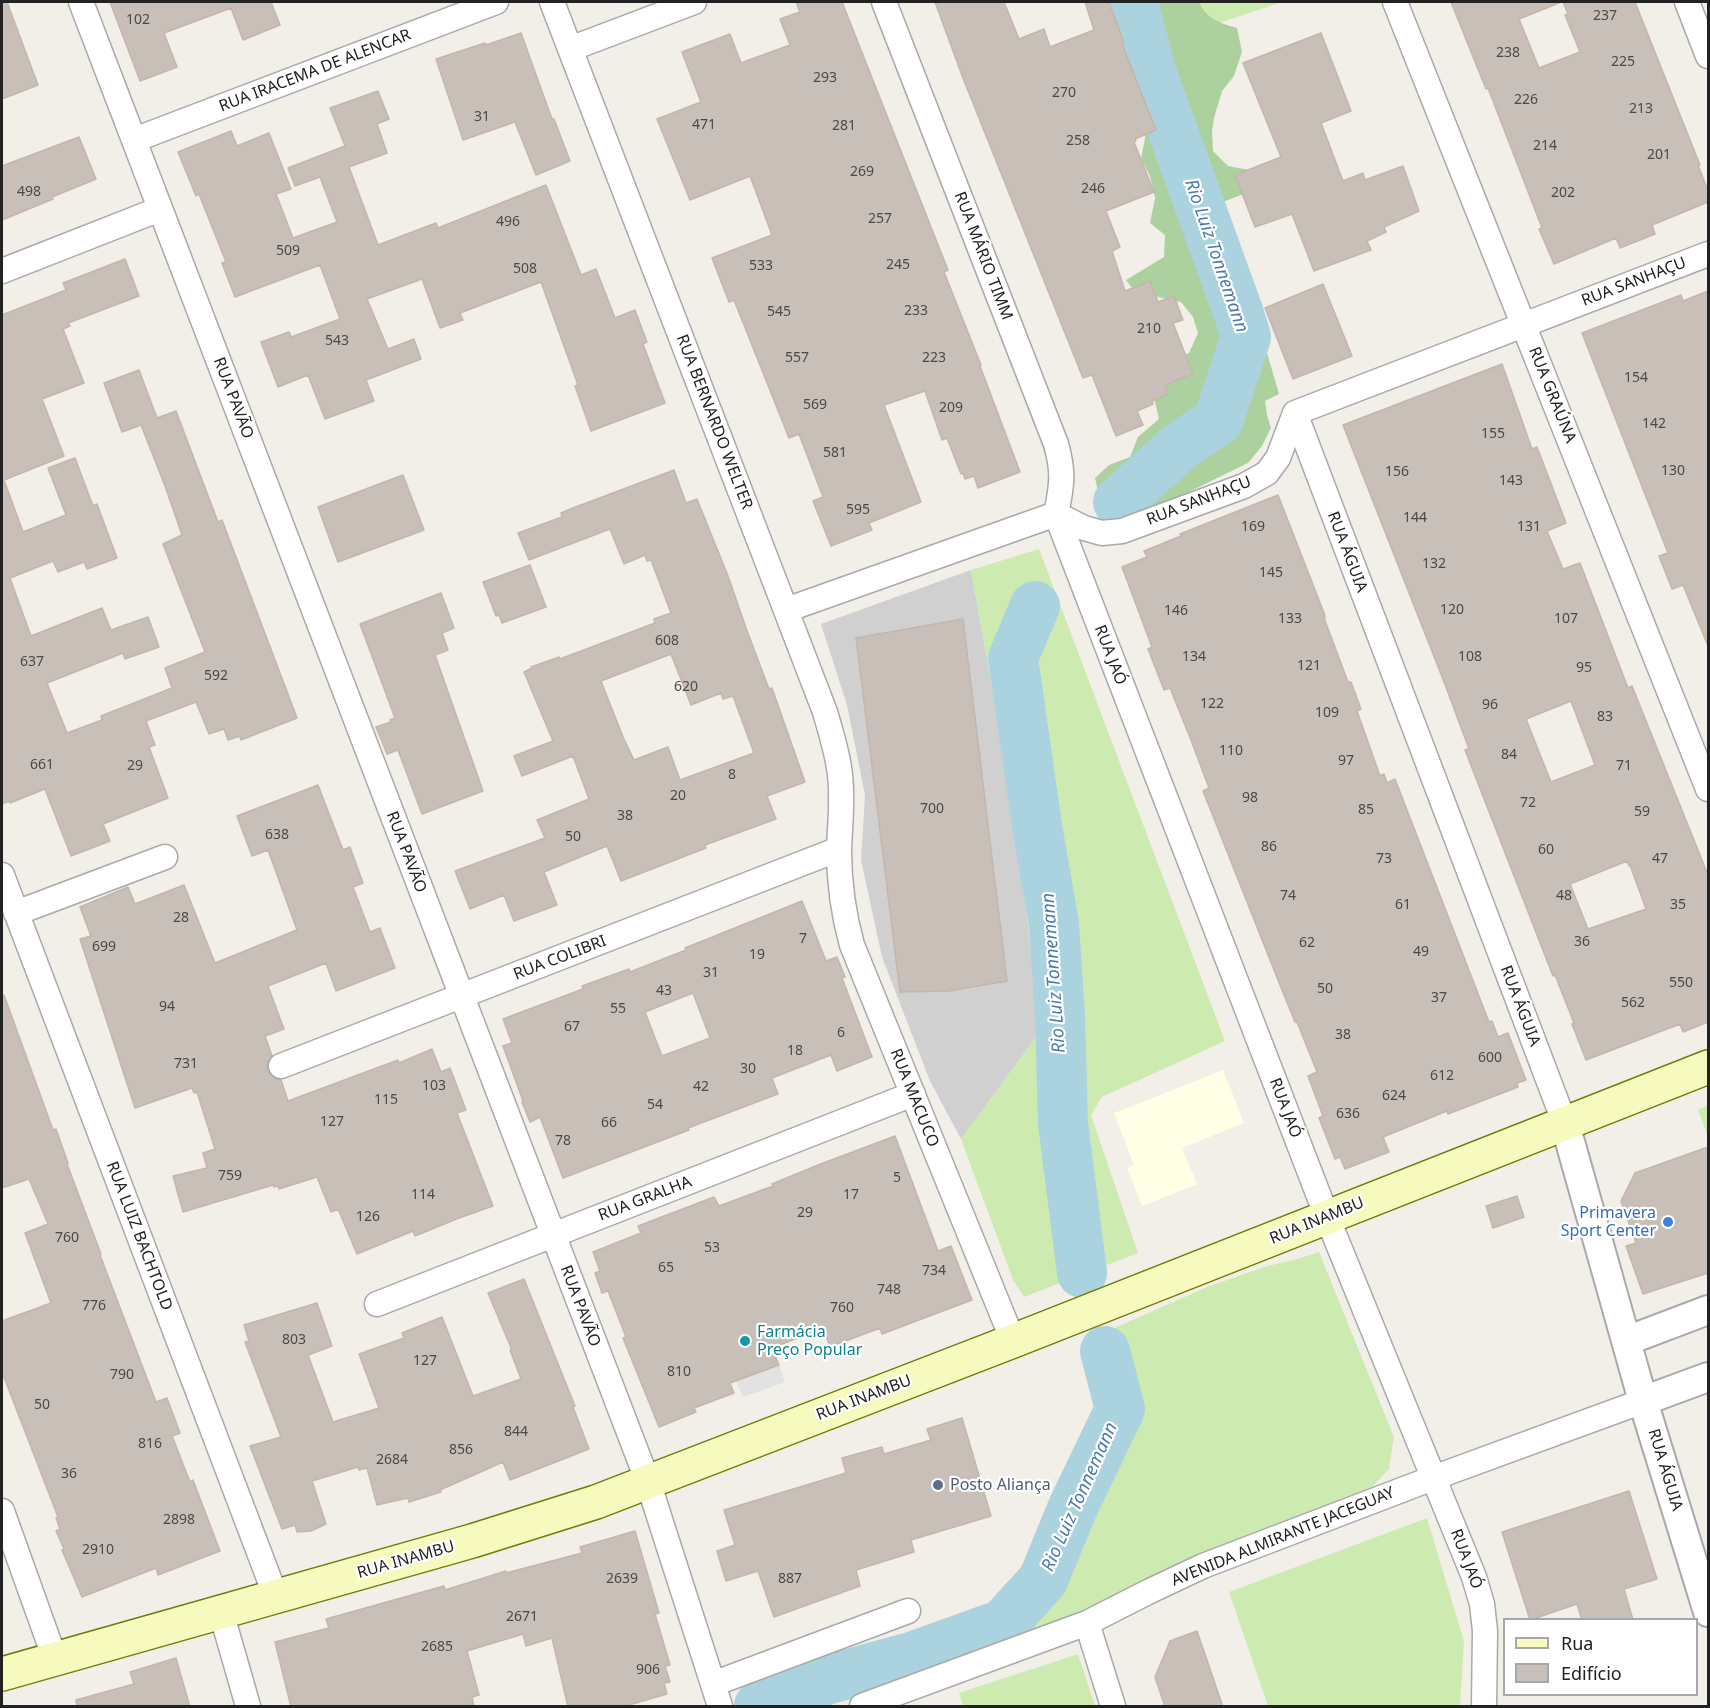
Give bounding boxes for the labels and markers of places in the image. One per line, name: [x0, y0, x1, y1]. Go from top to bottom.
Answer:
place label: Primavera Sport Center: [1561, 1203, 1656, 1241]
marker: Primavera Sport Center: [1661, 1215, 1675, 1229]
place label: Farmácia Preço Popular: [757, 1322, 862, 1360]
marker: Farmácia Preço Popular: [738, 1334, 752, 1348]
place label: Posto Aliança: [950, 1475, 1051, 1495]
marker: Posto Aliança: [931, 1478, 945, 1492]

